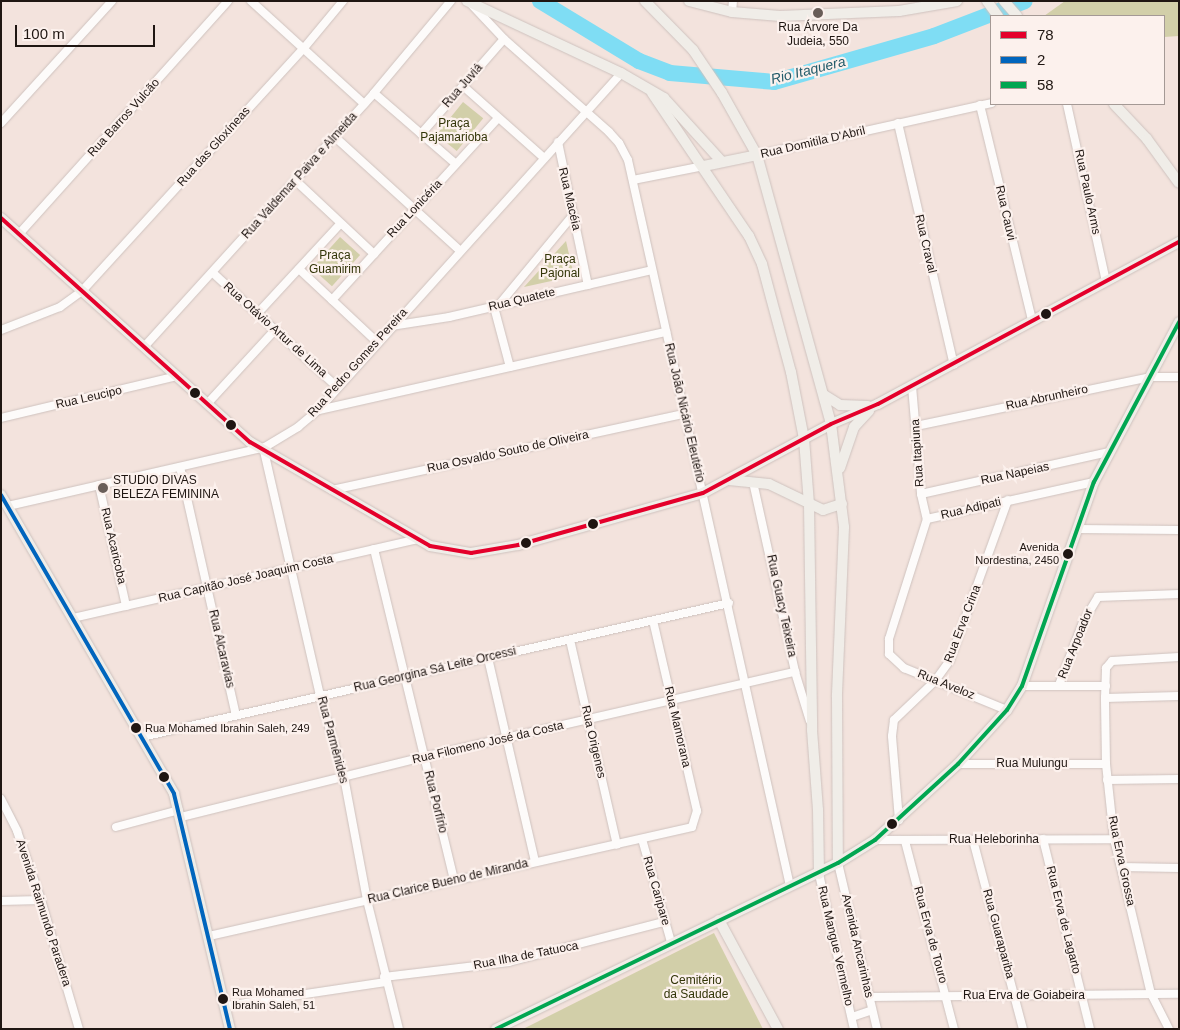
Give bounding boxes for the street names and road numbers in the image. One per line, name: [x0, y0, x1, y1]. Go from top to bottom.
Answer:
street label: Rua Juviá: [440, 61, 486, 111]
street label: Rua Barros Vulcão: [85, 76, 163, 160]
street label: Rua das Gloxíneas: [175, 104, 253, 190]
street label: Rua Valdemar Paiva e Almeida: [239, 110, 361, 242]
street label: Rua Domitila D'Abril: [759, 124, 867, 162]
street label: Rua Paulo Arms: [1071, 148, 1103, 236]
street label: Rua Macéia: [555, 166, 583, 232]
street label: Rua Lonicéria: [384, 177, 446, 241]
street label: Rua Cauvi: [992, 184, 1018, 242]
street label: Rua Craval: [911, 213, 939, 275]
street label: Rua Otávio Artur de Lima: [220, 279, 330, 381]
street label: Rua Quatete: [487, 285, 557, 315]
street label: Rua Pedro Gomes Pereira: [305, 306, 411, 420]
street label: Rua João Nicário Eleutério: [661, 342, 707, 484]
street label: Rua Abrunheiro: [1004, 382, 1090, 414]
street label: Rua Leucipo: [55, 383, 123, 413]
street label: Rua Itapiuna: [908, 419, 928, 487]
street label: Rua Osvaldo Souto de Oliveira: [426, 428, 590, 476]
street label: Rua Napeias: [980, 460, 1050, 488]
street label: Rua Adipati: [939, 495, 1003, 523]
street label: Rua Acaricoba: [97, 506, 129, 586]
street label: Rua Capitão José Joaquim Costa: [157, 552, 335, 606]
street label: Rua Guacy Teixeira: [763, 553, 799, 659]
street label: Rua Erva Crina: [942, 583, 984, 665]
street label: Rua Arpoador: [1055, 607, 1097, 681]
street label: Rua Alcaravias: [205, 608, 237, 690]
street label: Rua Georgina Sá Leite Orcessi: [352, 644, 518, 696]
street label: Rua Aveloz: [915, 667, 977, 703]
street label: Rua Mamorana: [661, 685, 693, 769]
street label: Rua Parmênides: [313, 695, 351, 785]
street label: Rua Origenes: [578, 704, 608, 780]
street label: Rua Filomeno José da Costa: [411, 719, 565, 767]
street label: Rua Mulungu: [996, 757, 1068, 771]
street label: Rua Porfírio: [420, 769, 450, 835]
street label: Rua Erva Grossa: [1104, 814, 1138, 908]
street label: Rua Heleborinha: [949, 833, 1039, 847]
street label: Avenida Raimundo Paradera: [12, 838, 74, 988]
street label: Rua Caripare: [639, 855, 673, 927]
street label: Rua Clarice Bueno de Miranda: [366, 857, 530, 907]
street label: Rua Erva de Lagarto: [1043, 865, 1083, 975]
street label: Rua Mangue Vermelho: [814, 885, 856, 1007]
street label: Rua Erva de Touro: [910, 885, 950, 985]
street label: Rua Guarapariba: [979, 888, 1017, 980]
street label: Avenida Ancarinhas: [838, 892, 876, 1000]
street label: Rua Ilha de Tatuoca: [472, 939, 580, 973]
street label: Rua Erva de Goiabeira: [963, 989, 1085, 1003]

